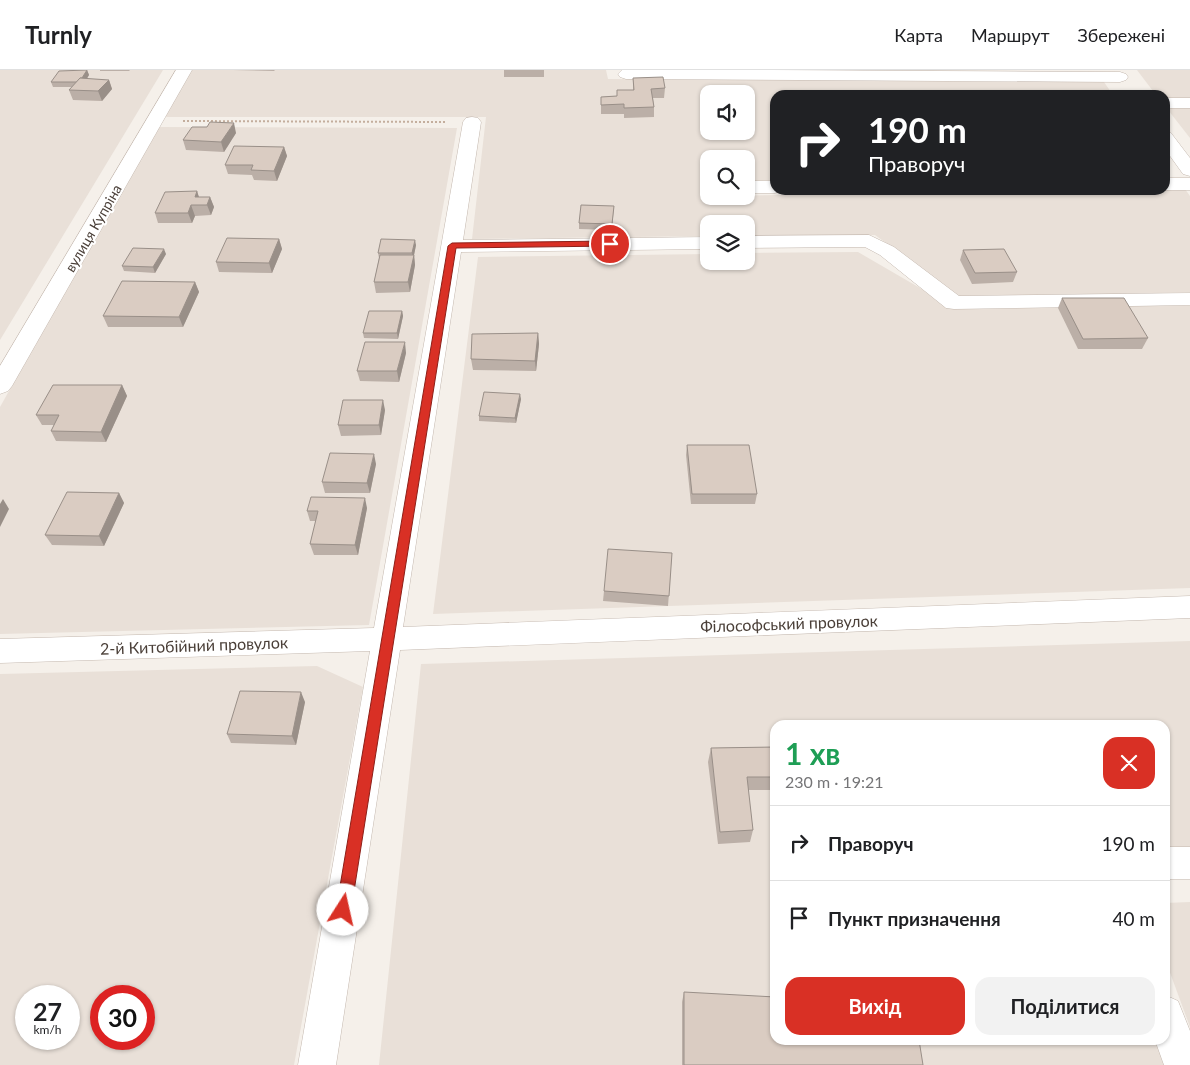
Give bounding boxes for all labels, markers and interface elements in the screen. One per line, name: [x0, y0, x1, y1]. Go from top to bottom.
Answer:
text: Turnly: [25, 20, 92, 49]
text: Карта: [894, 24, 943, 46]
text: Маршрут: [971, 24, 1050, 46]
text: Збережені: [1078, 24, 1165, 46]
map controls: [700, 85, 755, 270]
button: sound: [700, 85, 755, 140]
text: 190 m: [868, 108, 967, 150]
icon: right: [785, 110, 850, 175]
button: search: [700, 150, 755, 205]
text: Праворуч: [868, 150, 965, 177]
street label: вулиця Купріна: [61, 181, 125, 275]
button: layers: [700, 215, 755, 270]
pin: [589, 223, 631, 265]
icon: arrive: [596, 230, 624, 258]
street label: Філософський провулок: [700, 610, 879, 636]
street label: 2-й Китобійний провулок: [100, 632, 289, 658]
text: 1 хв: [785, 735, 840, 771]
button: close: [1103, 737, 1155, 789]
text: 230 m · 19:21: [785, 772, 884, 791]
icon: right: [785, 829, 813, 857]
text: Праворуч: [828, 832, 913, 855]
text: 190 m: [1101, 832, 1155, 855]
position arrow: [316, 883, 368, 935]
icon: arrive: [785, 904, 813, 932]
text: Пункт призначення: [828, 907, 1001, 930]
text: 40 m: [1112, 907, 1155, 930]
button: Вихід: [785, 977, 965, 1035]
button: Поділитися: [975, 977, 1155, 1035]
speed limit sign: 30: [90, 985, 155, 1050]
text: 27: [33, 996, 62, 1026]
text: km/h: [33, 1022, 62, 1037]

